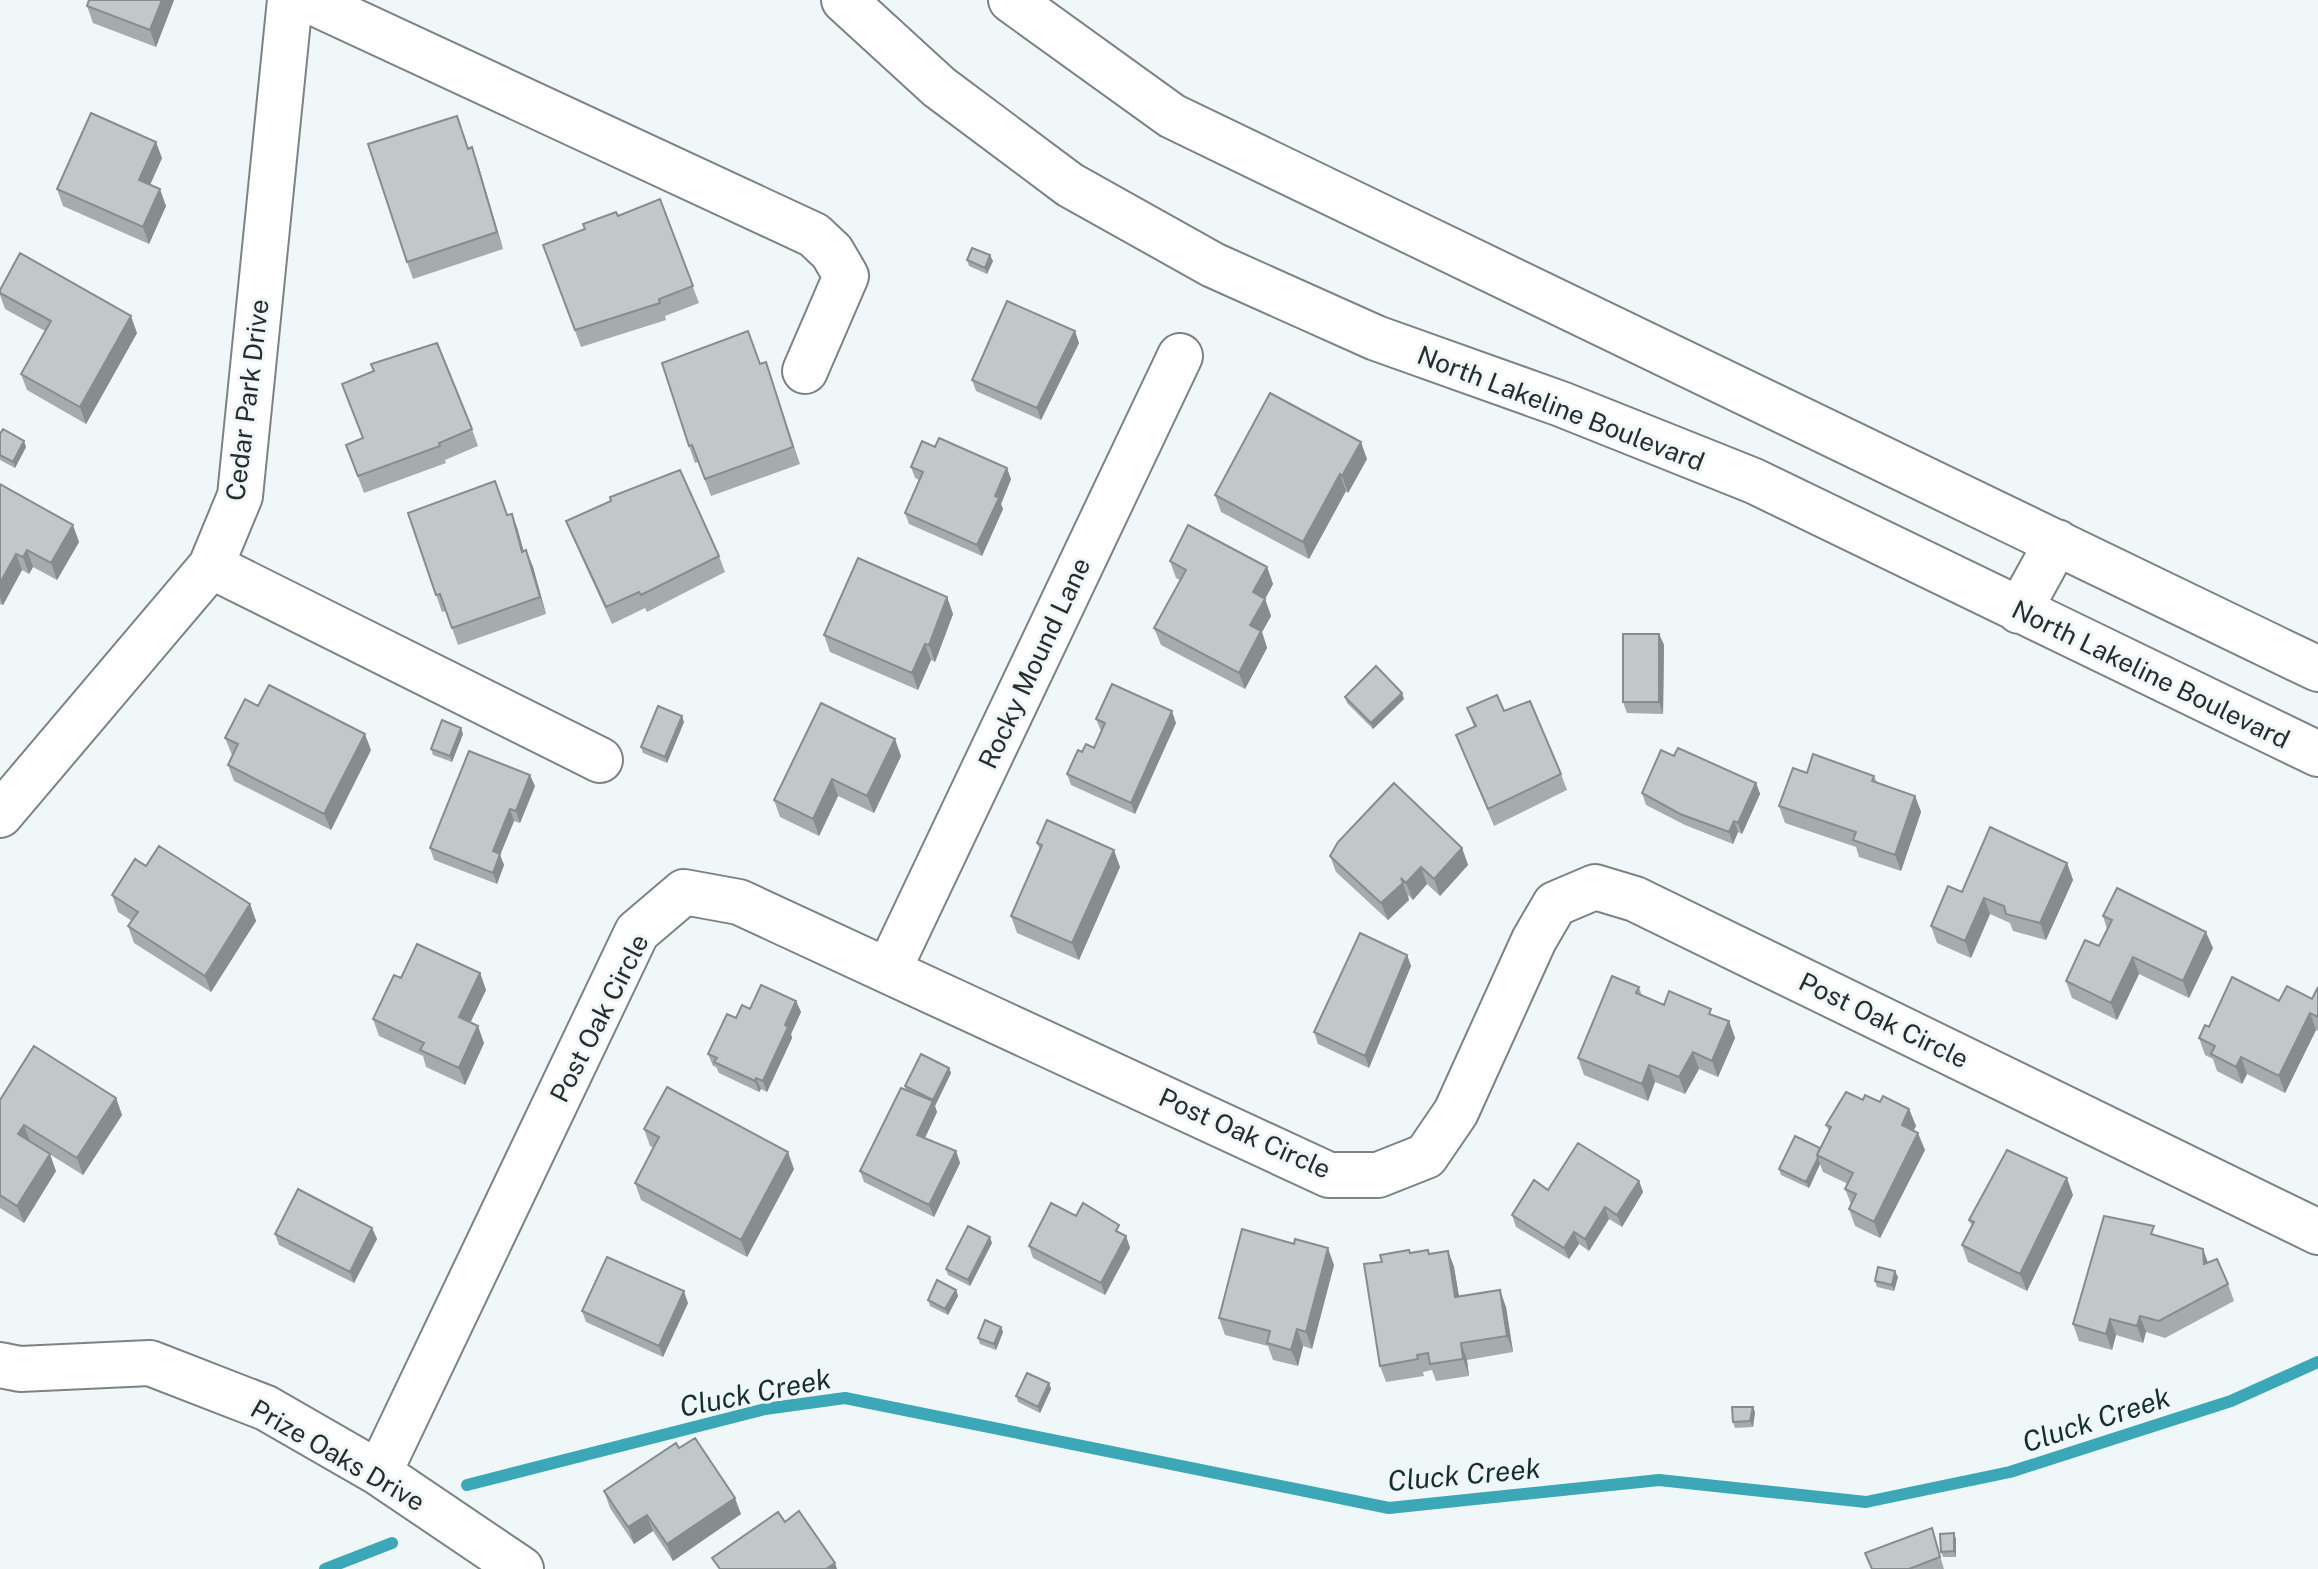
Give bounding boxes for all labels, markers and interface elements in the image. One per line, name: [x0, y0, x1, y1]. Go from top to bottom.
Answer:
street label: Cedar Park Drive: [219, 297, 275, 503]
street label: North Lakeline Boulevard: [1413, 339, 1709, 477]
street label: Rocky Mound Lane: [972, 553, 1096, 773]
street label: North Lakeline Boulevard: [2007, 593, 2295, 755]
street label: Post Oak Circle: [543, 929, 655, 1107]
street label: Post Oak Circle: [1794, 966, 1974, 1074]
street label: Post Oak Circle: [1154, 1081, 1336, 1185]
water label: Cluck Creek: [677, 1361, 833, 1423]
water label: Cluck Creek: [2018, 1380, 2174, 1458]
street label: Prize Oaks Drive: [246, 1393, 430, 1517]
water label: Cluck Creek: [1386, 1451, 1542, 1497]

